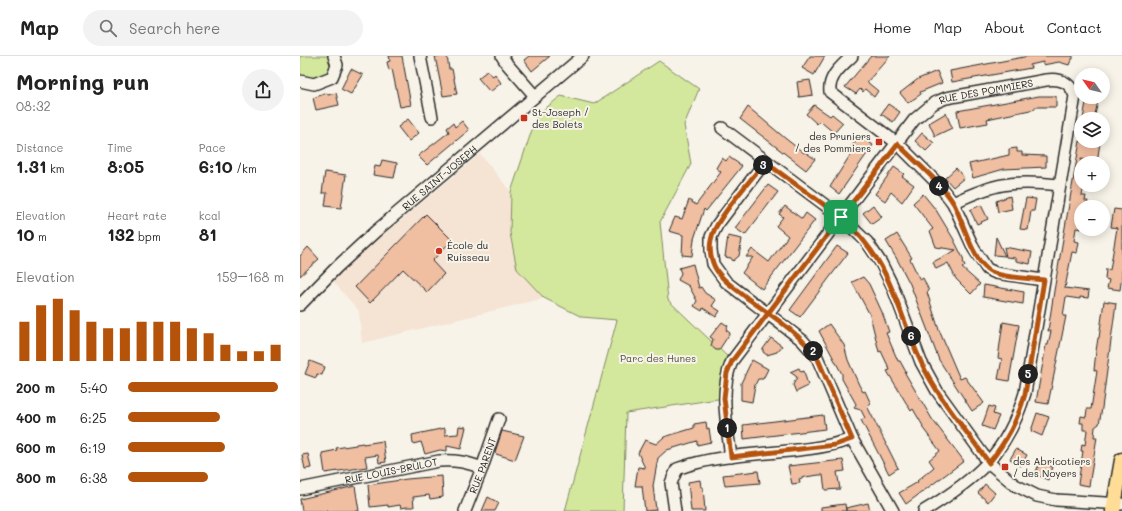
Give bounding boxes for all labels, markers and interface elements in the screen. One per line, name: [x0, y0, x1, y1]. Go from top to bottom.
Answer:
search box: [83, 10, 363, 46]
text: Map: [20, 15, 59, 40]
icon: search: [97, 17, 119, 39]
text: Search here: [129, 18, 220, 38]
text: Home: [873, 18, 911, 37]
text: Map: [933, 18, 962, 37]
text: About: [984, 18, 1025, 37]
text: Contact: [1047, 18, 1102, 37]
text: Morning run: [16, 67, 149, 96]
north arrow: [1074, 68, 1110, 104]
map controls: [1074, 68, 1110, 236]
button: share: [242, 69, 284, 111]
street label: RUE DES POMMIERS: [937, 75, 1035, 107]
text: 08:32: [16, 97, 51, 114]
place label: St-Joseph / des Bolets: [532, 105, 589, 131]
button: layers: [1074, 112, 1110, 148]
marker: St-Joseph / des Bolets: [519, 113, 529, 123]
place label: des Pruniers / des Pommiers: [795, 129, 871, 155]
marker: des Pruniers / des Pommiers: [874, 137, 884, 147]
text: Distance: [16, 140, 63, 155]
text: Time: [107, 140, 132, 155]
text: Pace: [199, 140, 226, 155]
street label: RUE SAINT-JOSEPH: [399, 142, 480, 213]
text: 1.31: [16, 155, 47, 177]
text: 8:05: [107, 155, 144, 177]
text: 6:10: [199, 155, 233, 177]
pin: 3: [753, 155, 773, 175]
button: +: [1074, 156, 1110, 192]
text: 3: [760, 157, 766, 172]
text: km: [47, 161, 65, 176]
text: /km: [233, 161, 257, 176]
pin: 4: [929, 176, 949, 196]
text: 4: [936, 178, 942, 193]
pin: [824, 200, 858, 234]
button: −: [1074, 200, 1110, 236]
icon: arrive: [830, 206, 852, 228]
text: Elevation: [16, 208, 65, 223]
text: Heart rate: [107, 208, 167, 223]
text: kcal: [199, 208, 221, 223]
text: 10: [16, 223, 34, 245]
text: 132: [107, 223, 135, 245]
text: 81: [199, 223, 217, 245]
text: m: [34, 229, 47, 244]
text: bpm: [135, 229, 161, 244]
place label: École du Ruisseau: [447, 238, 490, 264]
marker: École du Ruisseau: [434, 246, 444, 256]
text: Elevation: [16, 268, 74, 285]
text: 159–168 m: [216, 268, 284, 285]
pin: 6: [901, 326, 921, 346]
text: 6: [908, 328, 914, 343]
pin: 2: [803, 341, 823, 361]
text: 2: [810, 343, 816, 358]
park label: Parc des Hunes: [620, 351, 696, 365]
pin: 5: [1018, 364, 1038, 384]
text: 5: [1025, 366, 1031, 381]
text: 200 m: [16, 379, 55, 396]
text: 5:40: [80, 379, 107, 396]
text: 400 m: [16, 409, 56, 426]
text: 6:25: [80, 409, 107, 426]
pin: 1: [717, 418, 737, 438]
text: 1: [725, 420, 729, 435]
street label: RUE PARENT: [466, 435, 499, 496]
text: 600 m: [16, 439, 56, 456]
text: 6:19: [80, 439, 105, 456]
street label: RUE LOUIS-BRÛLOT: [344, 454, 439, 487]
place label: des Abricotiers / des Noyers: [1013, 454, 1090, 480]
marker: des Abricotiers / des Noyers: [1000, 462, 1010, 472]
text: 800 m: [16, 469, 56, 486]
text: 6:38: [80, 469, 107, 486]

